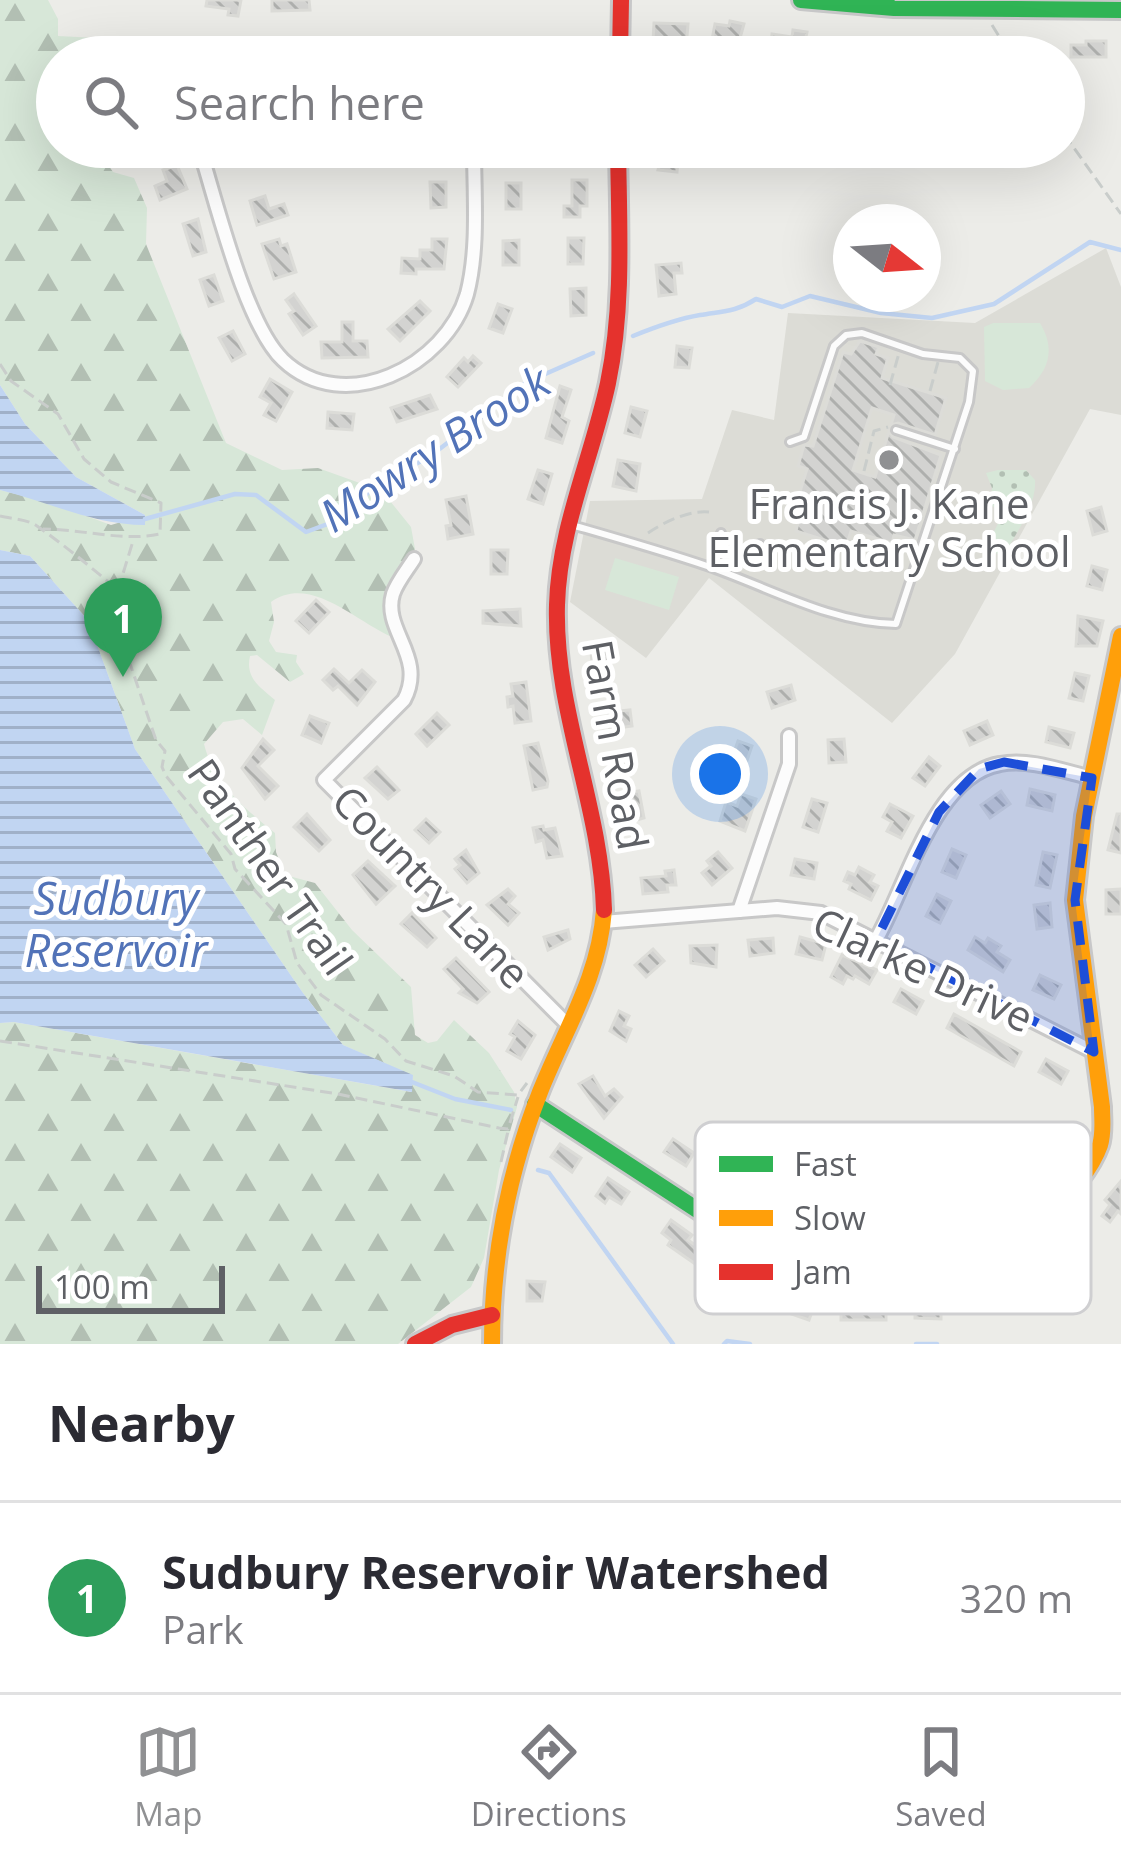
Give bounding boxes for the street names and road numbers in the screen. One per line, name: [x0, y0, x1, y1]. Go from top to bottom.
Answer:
street label: Farm Road: [570, 635, 663, 854]
street label: Panther Trail: [176, 747, 367, 986]
street label: Country Lane: [321, 772, 544, 1000]
street label: Clarke Drive: [804, 893, 1043, 1045]

